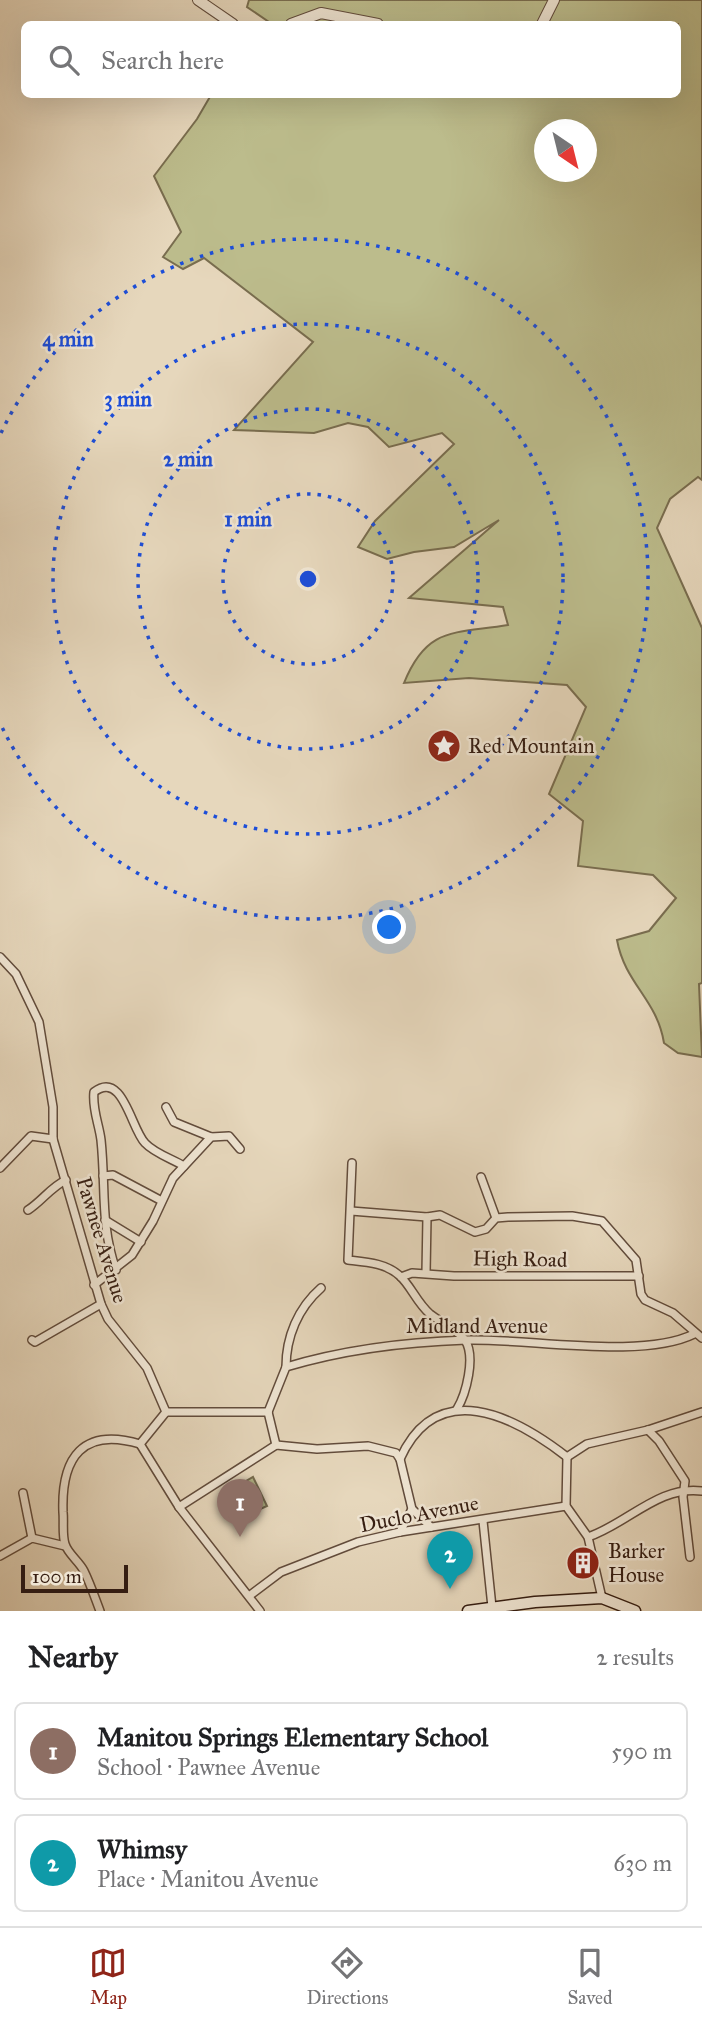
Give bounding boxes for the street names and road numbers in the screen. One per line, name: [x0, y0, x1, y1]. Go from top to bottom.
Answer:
street label: Pawnee Avenue: [70, 1174, 134, 1306]
street label: High Road: [472, 1245, 568, 1273]
street label: Midland Avenue: [406, 1313, 548, 1339]
street label: Duclo Avenue: [357, 1490, 481, 1538]

